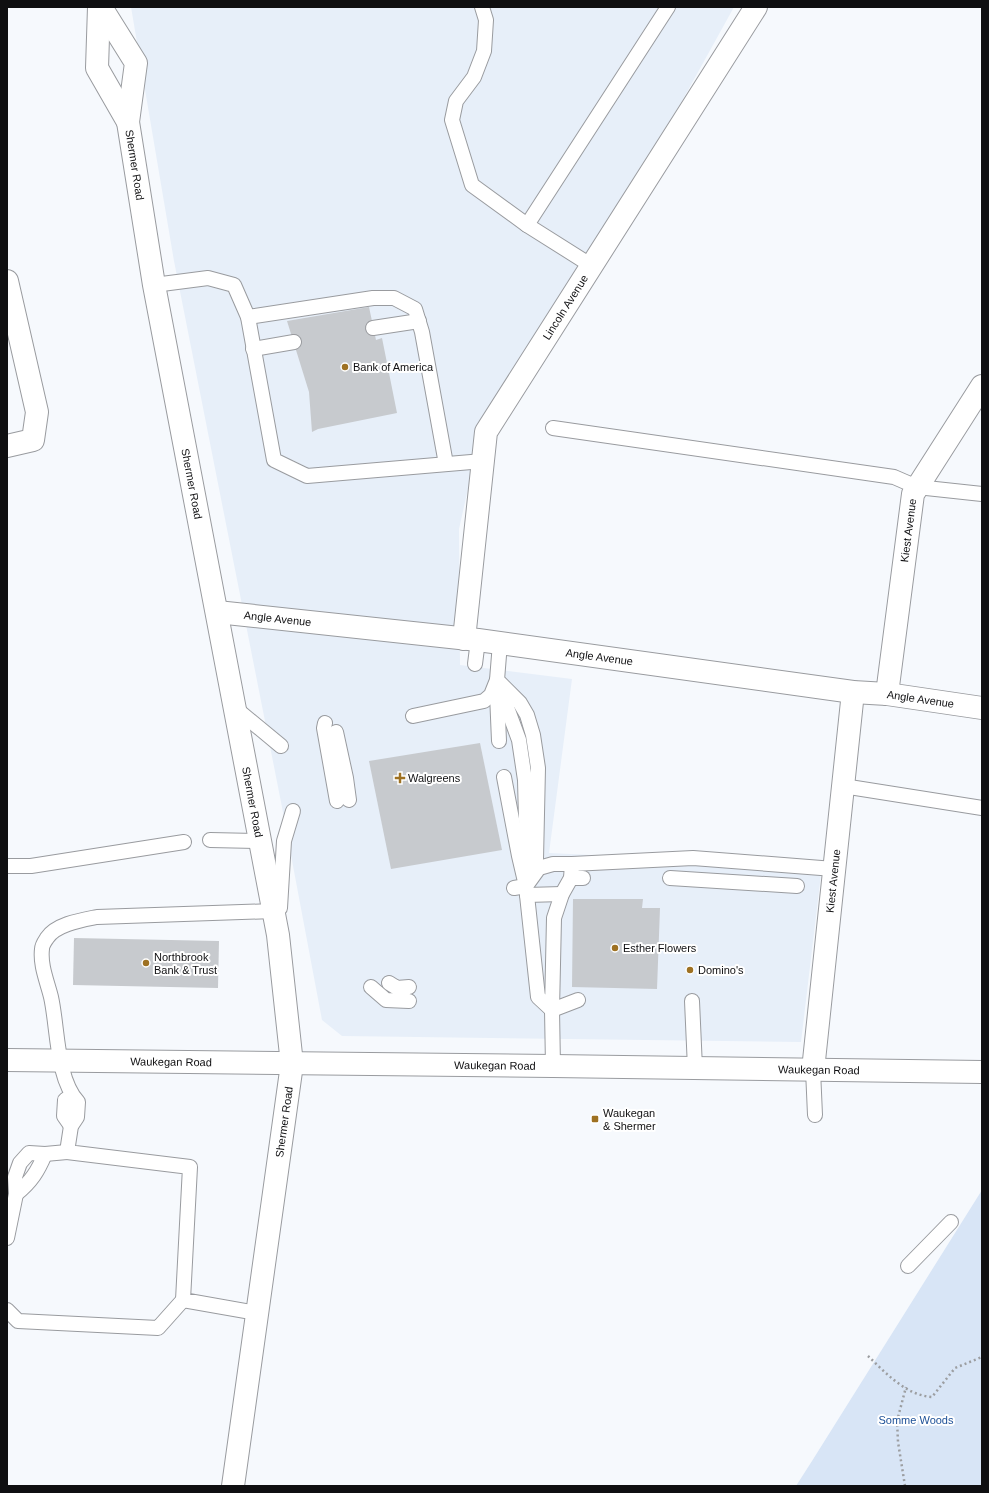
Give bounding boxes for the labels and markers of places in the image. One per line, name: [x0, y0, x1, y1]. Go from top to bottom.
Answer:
place label: Bank of America: [353, 361, 434, 373]
marker: Bank of America: [340, 362, 350, 372]
place label: Walgreens: [408, 772, 461, 784]
marker: Walgreens: [395, 773, 405, 783]
place label: Esther Flowers: [623, 942, 697, 954]
marker: Esther Flowers: [610, 943, 620, 953]
place label: Northbrook Bank & Trust: [154, 951, 217, 976]
marker: Northbrook Bank & Trust: [141, 958, 151, 968]
place label: Domino's: [698, 964, 744, 976]
marker: Domino's: [685, 965, 695, 975]
place label: Waukegan & Shermer: [603, 1107, 656, 1132]
marker: Waukegan & Shermer: [590, 1114, 600, 1124]

